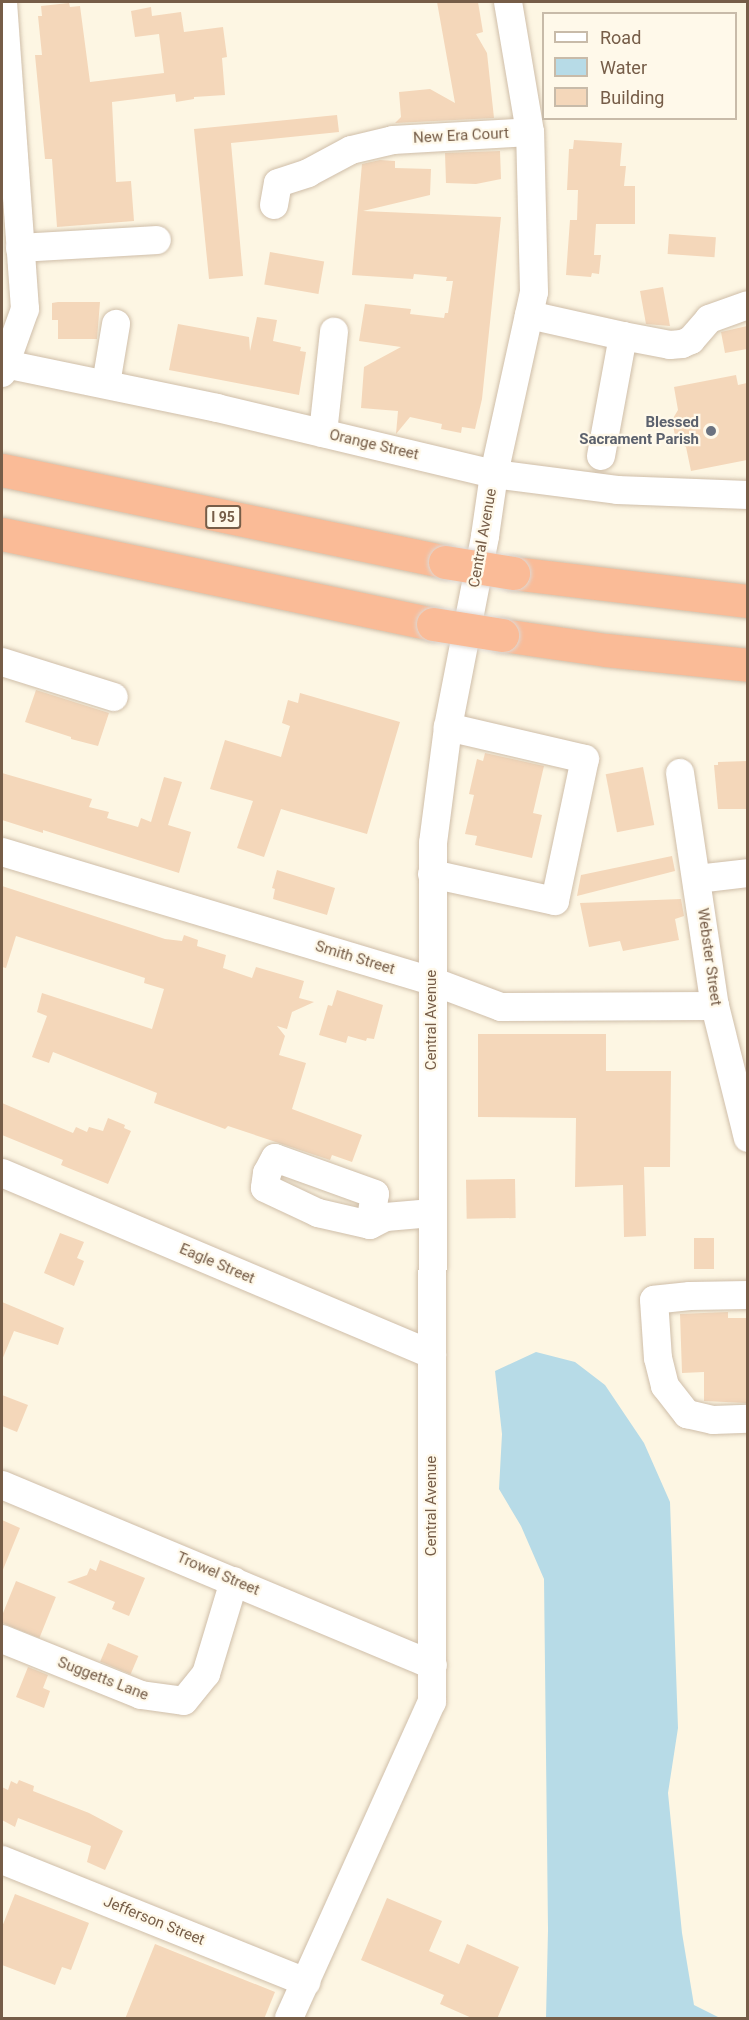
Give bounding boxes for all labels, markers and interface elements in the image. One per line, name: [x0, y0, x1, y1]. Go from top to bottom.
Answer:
legend: [542, 12, 737, 120]
text: Road: [600, 27, 641, 48]
text: Water: [600, 57, 647, 78]
text: Building: [600, 87, 664, 108]
street label: New Era Court: [413, 125, 509, 147]
place label: Blessed Sacrament Parish: [579, 413, 699, 448]
marker: Blessed Sacrament Parish: [704, 424, 718, 438]
street label: Orange Street: [328, 426, 420, 464]
street label: Central Avenue: [465, 487, 501, 589]
road number: I 95: [205, 506, 241, 528]
street label: Webster Street: [693, 907, 725, 1007]
street label: Smith Street: [313, 937, 397, 979]
street label: Central Avenue: [423, 970, 441, 1070]
street label: Eagle Street: [177, 1240, 257, 1288]
street label: Central Avenue: [423, 1456, 441, 1556]
street label: Trowel Street: [174, 1549, 262, 1599]
street label: Suggetts Lane: [55, 1653, 151, 1705]
street label: Jefferson Street: [101, 1893, 207, 1949]

